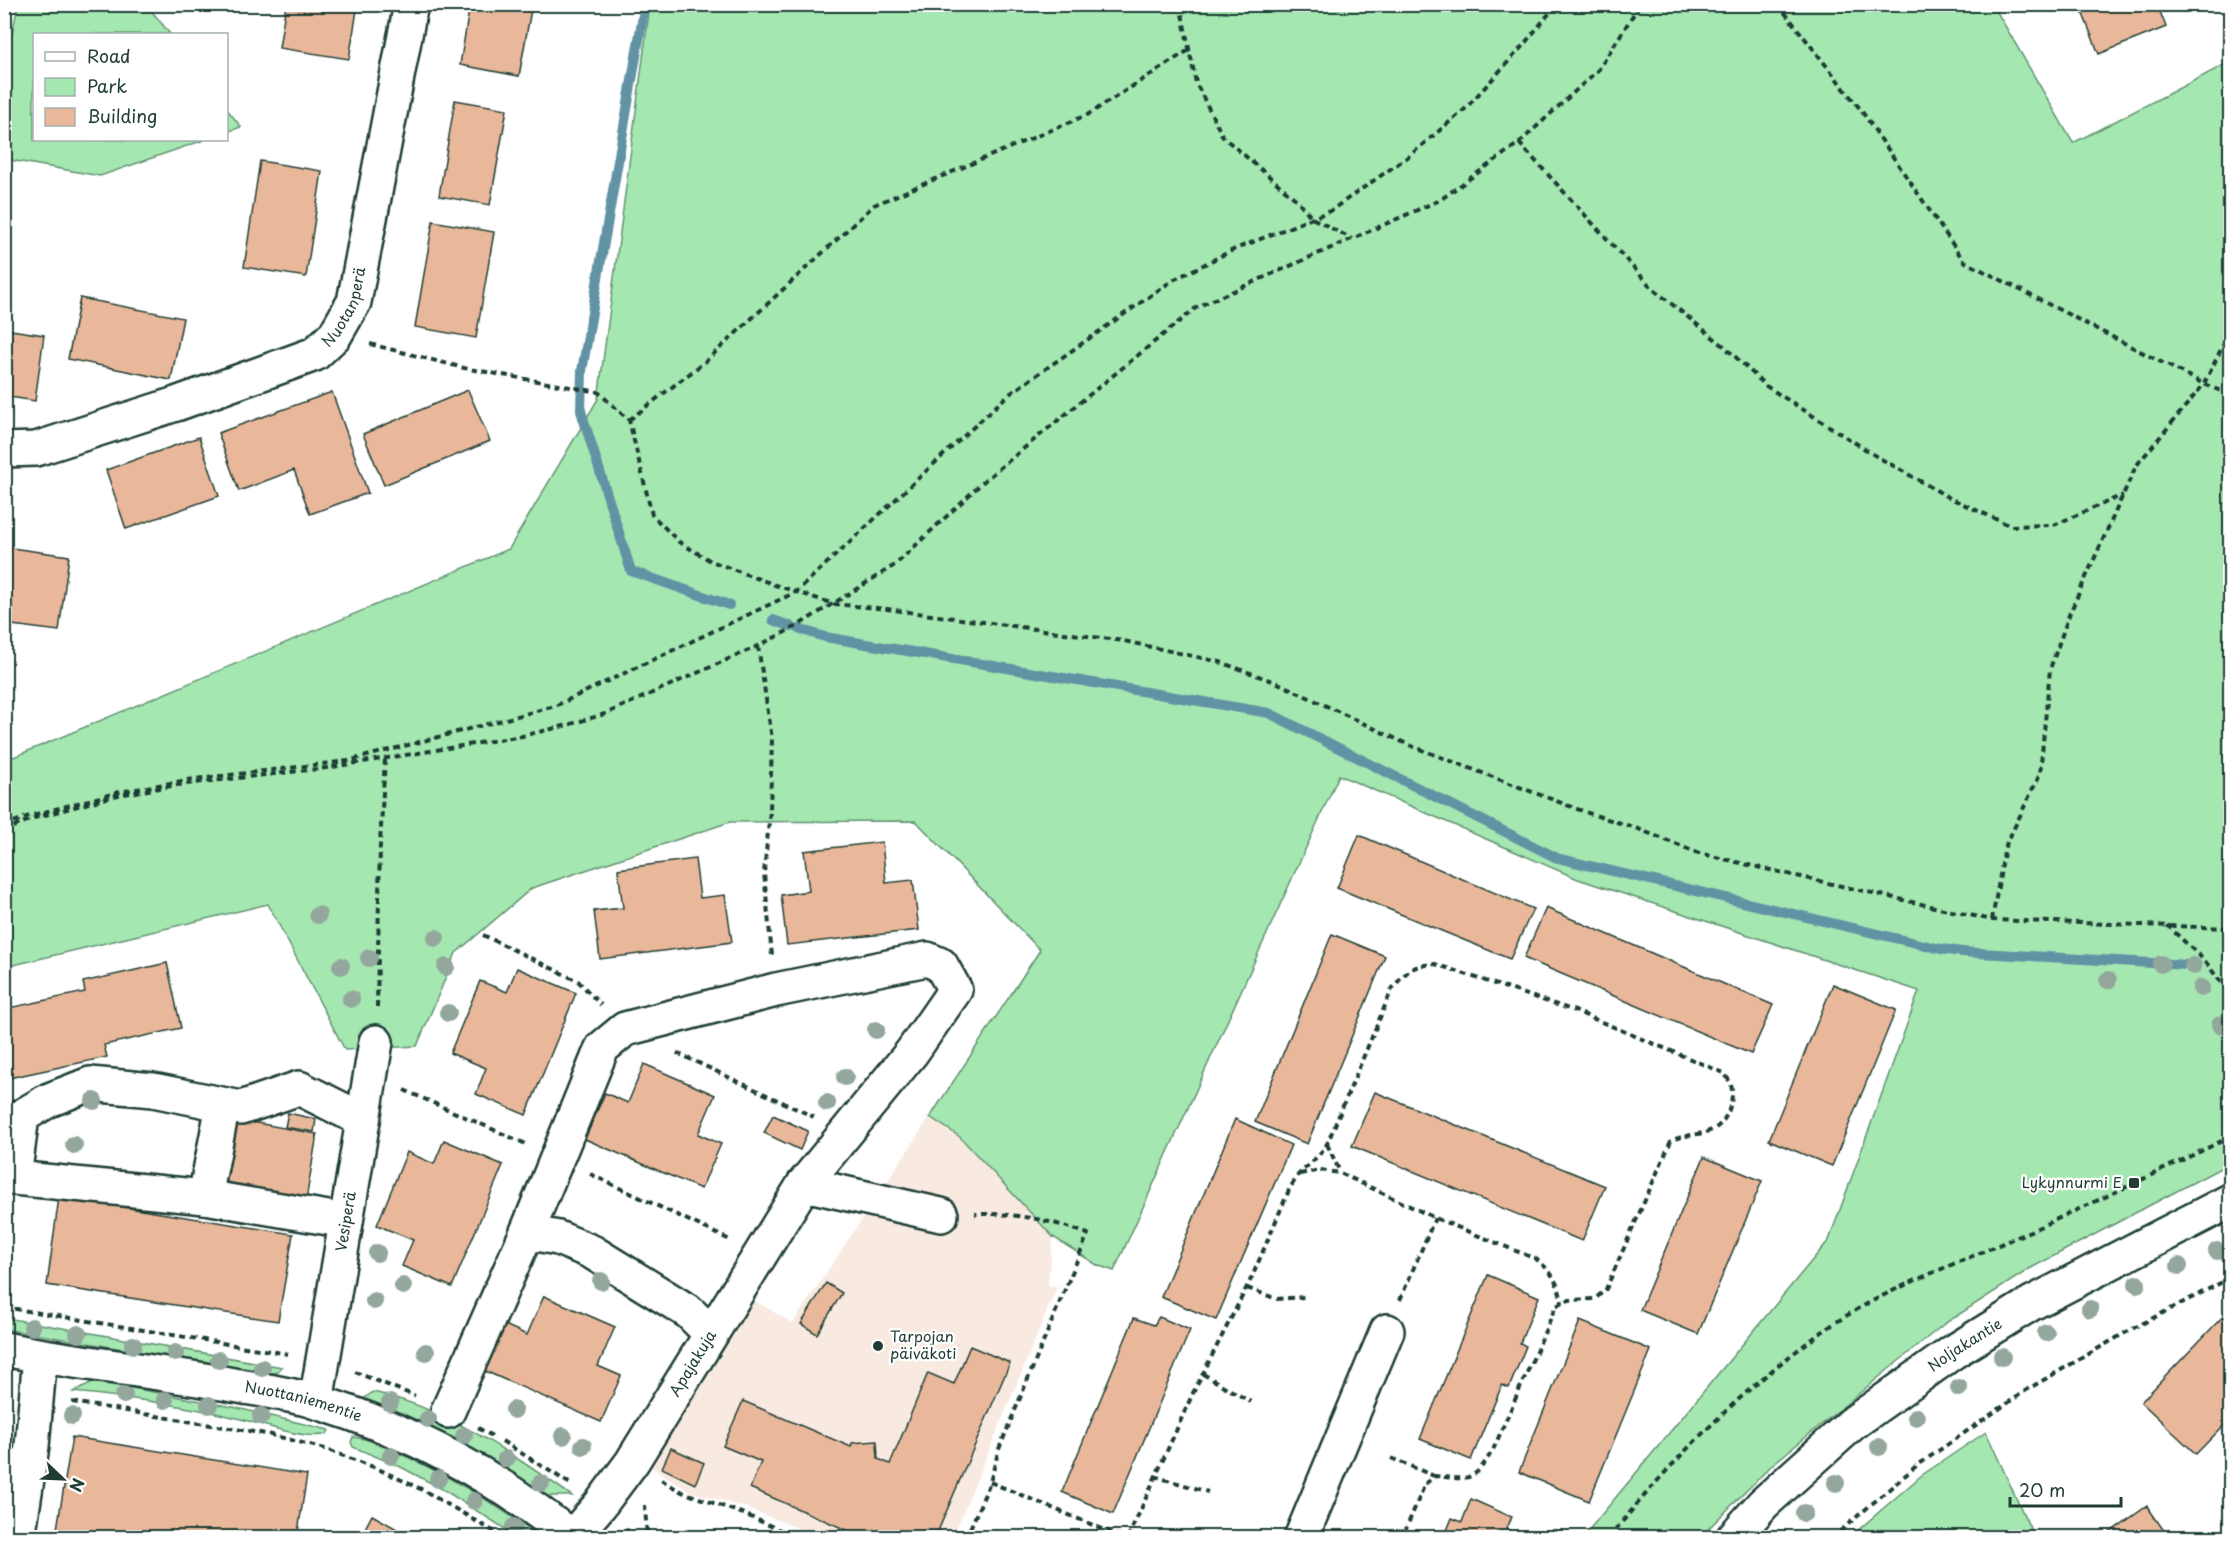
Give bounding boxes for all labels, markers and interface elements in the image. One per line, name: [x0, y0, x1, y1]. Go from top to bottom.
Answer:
legend: [33, 33, 228, 141]
text: Road: [87, 42, 131, 69]
text: Park: [87, 72, 127, 99]
text: Building: [87, 102, 157, 129]
street label: Nuotanperä: [316, 264, 371, 352]
place label: Lykynnurmi E: [2022, 1170, 2122, 1193]
marker: Lykynnurmi E: [2127, 1176, 2141, 1190]
street label: Vesiperä: [328, 1189, 361, 1253]
street label: Noljakantie: [1922, 1311, 2006, 1376]
street label: Apajakuja: [662, 1324, 721, 1400]
place label: Tarpojan päiväkoti: [890, 1324, 956, 1364]
marker: Tarpojan päiväkoti: [871, 1339, 885, 1353]
street label: Nuottaniementie: [243, 1374, 366, 1426]
north arrow: [33, 1449, 93, 1509]
scale bar: [2010, 1470, 2121, 1508]
text: N: [64, 1475, 91, 1496]
text: 20 m: [2019, 1476, 2065, 1503]

